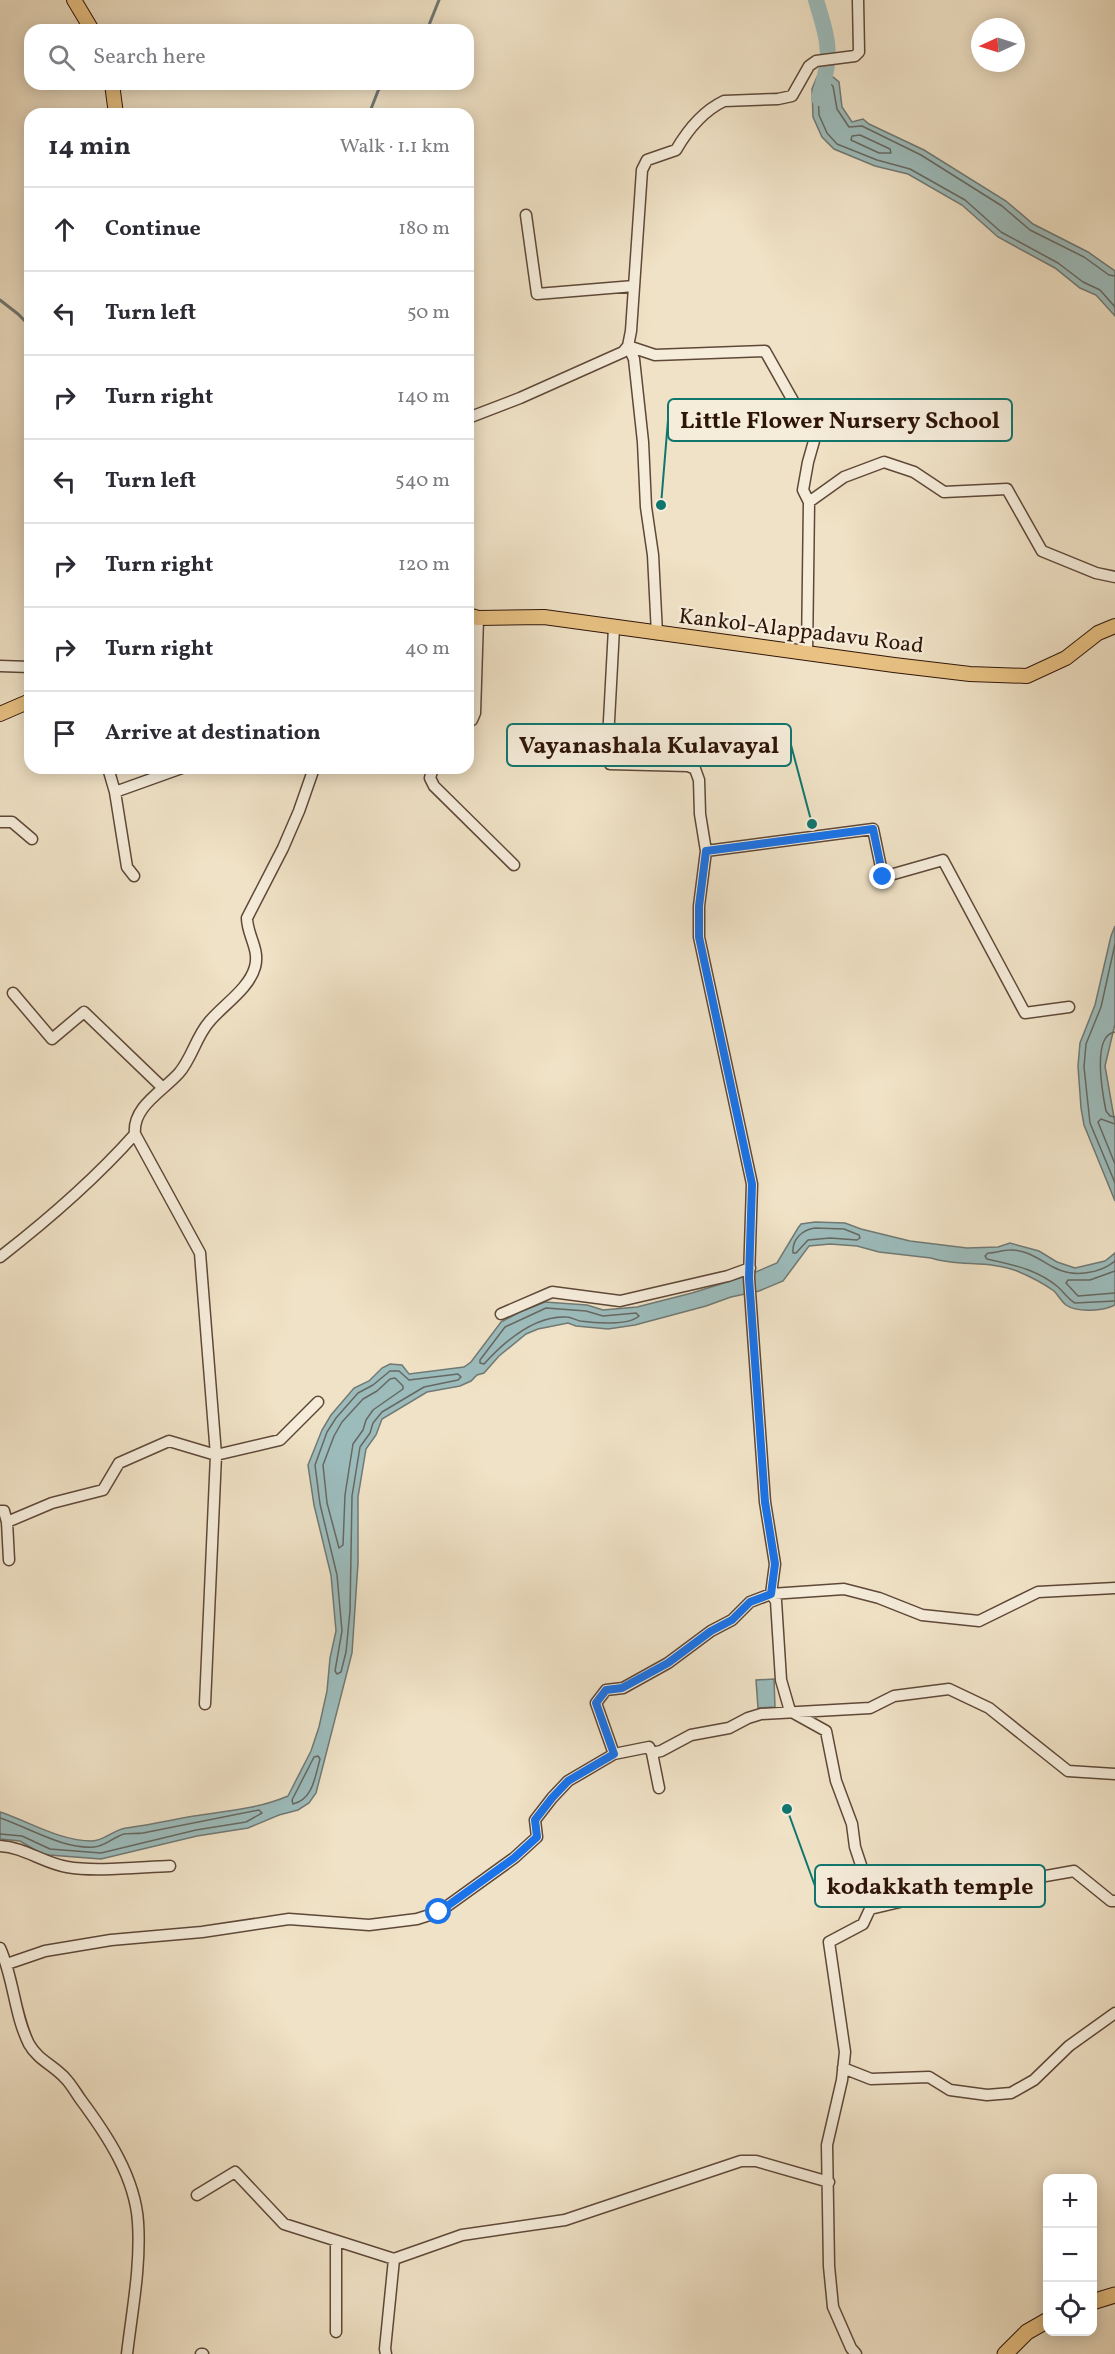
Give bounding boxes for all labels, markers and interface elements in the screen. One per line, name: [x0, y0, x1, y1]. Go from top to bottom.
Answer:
north arrow: [971, 18, 1025, 72]
search box: [24, 24, 474, 90]
icon: search: [45, 41, 78, 74]
text: Search here: [93, 42, 206, 73]
text: 14 min: [48, 129, 131, 165]
text: Walk · 1.1 km: [340, 133, 450, 161]
icon: ahead: [48, 213, 81, 246]
text: Continue: [105, 214, 201, 245]
text: 180 m: [398, 215, 450, 243]
icon: left: [48, 297, 81, 330]
text: Turn left: [105, 298, 196, 329]
text: 50 m: [407, 299, 450, 327]
icon: right: [48, 381, 81, 414]
text: Turn right: [105, 382, 213, 413]
text: 140 m: [397, 383, 450, 411]
callout: Little Flower Nursery School: [668, 399, 1012, 441]
text: Little Flower Nursery School: [680, 405, 1000, 439]
icon: left: [48, 465, 81, 498]
text: Turn left: [105, 466, 196, 497]
text: 540 m: [395, 467, 450, 495]
icon: right: [48, 549, 81, 582]
text: Turn right: [105, 550, 213, 581]
text: 120 m: [398, 551, 450, 579]
street label: Kankol-Alappadavu Road: [677, 602, 925, 662]
icon: right: [48, 633, 81, 666]
text: Turn right: [105, 634, 213, 665]
text: 40 m: [405, 635, 450, 663]
icon: arrive: [48, 717, 81, 750]
text: Arrive at destination: [105, 718, 321, 749]
callout: Vayanashala Kulavayal: [507, 724, 791, 766]
text: Vayanashala Kulavayal: [519, 730, 779, 764]
route end: [869, 863, 895, 889]
callout: kodakkath temple: [815, 1865, 1045, 1907]
text: kodakkath temple: [827, 1871, 1033, 1905]
route start: [425, 1898, 451, 1924]
map controls: [1043, 2174, 1097, 2336]
button: +: [1043, 2174, 1097, 2228]
button: −: [1043, 2228, 1097, 2282]
button: locate: [1043, 2282, 1097, 2336]

